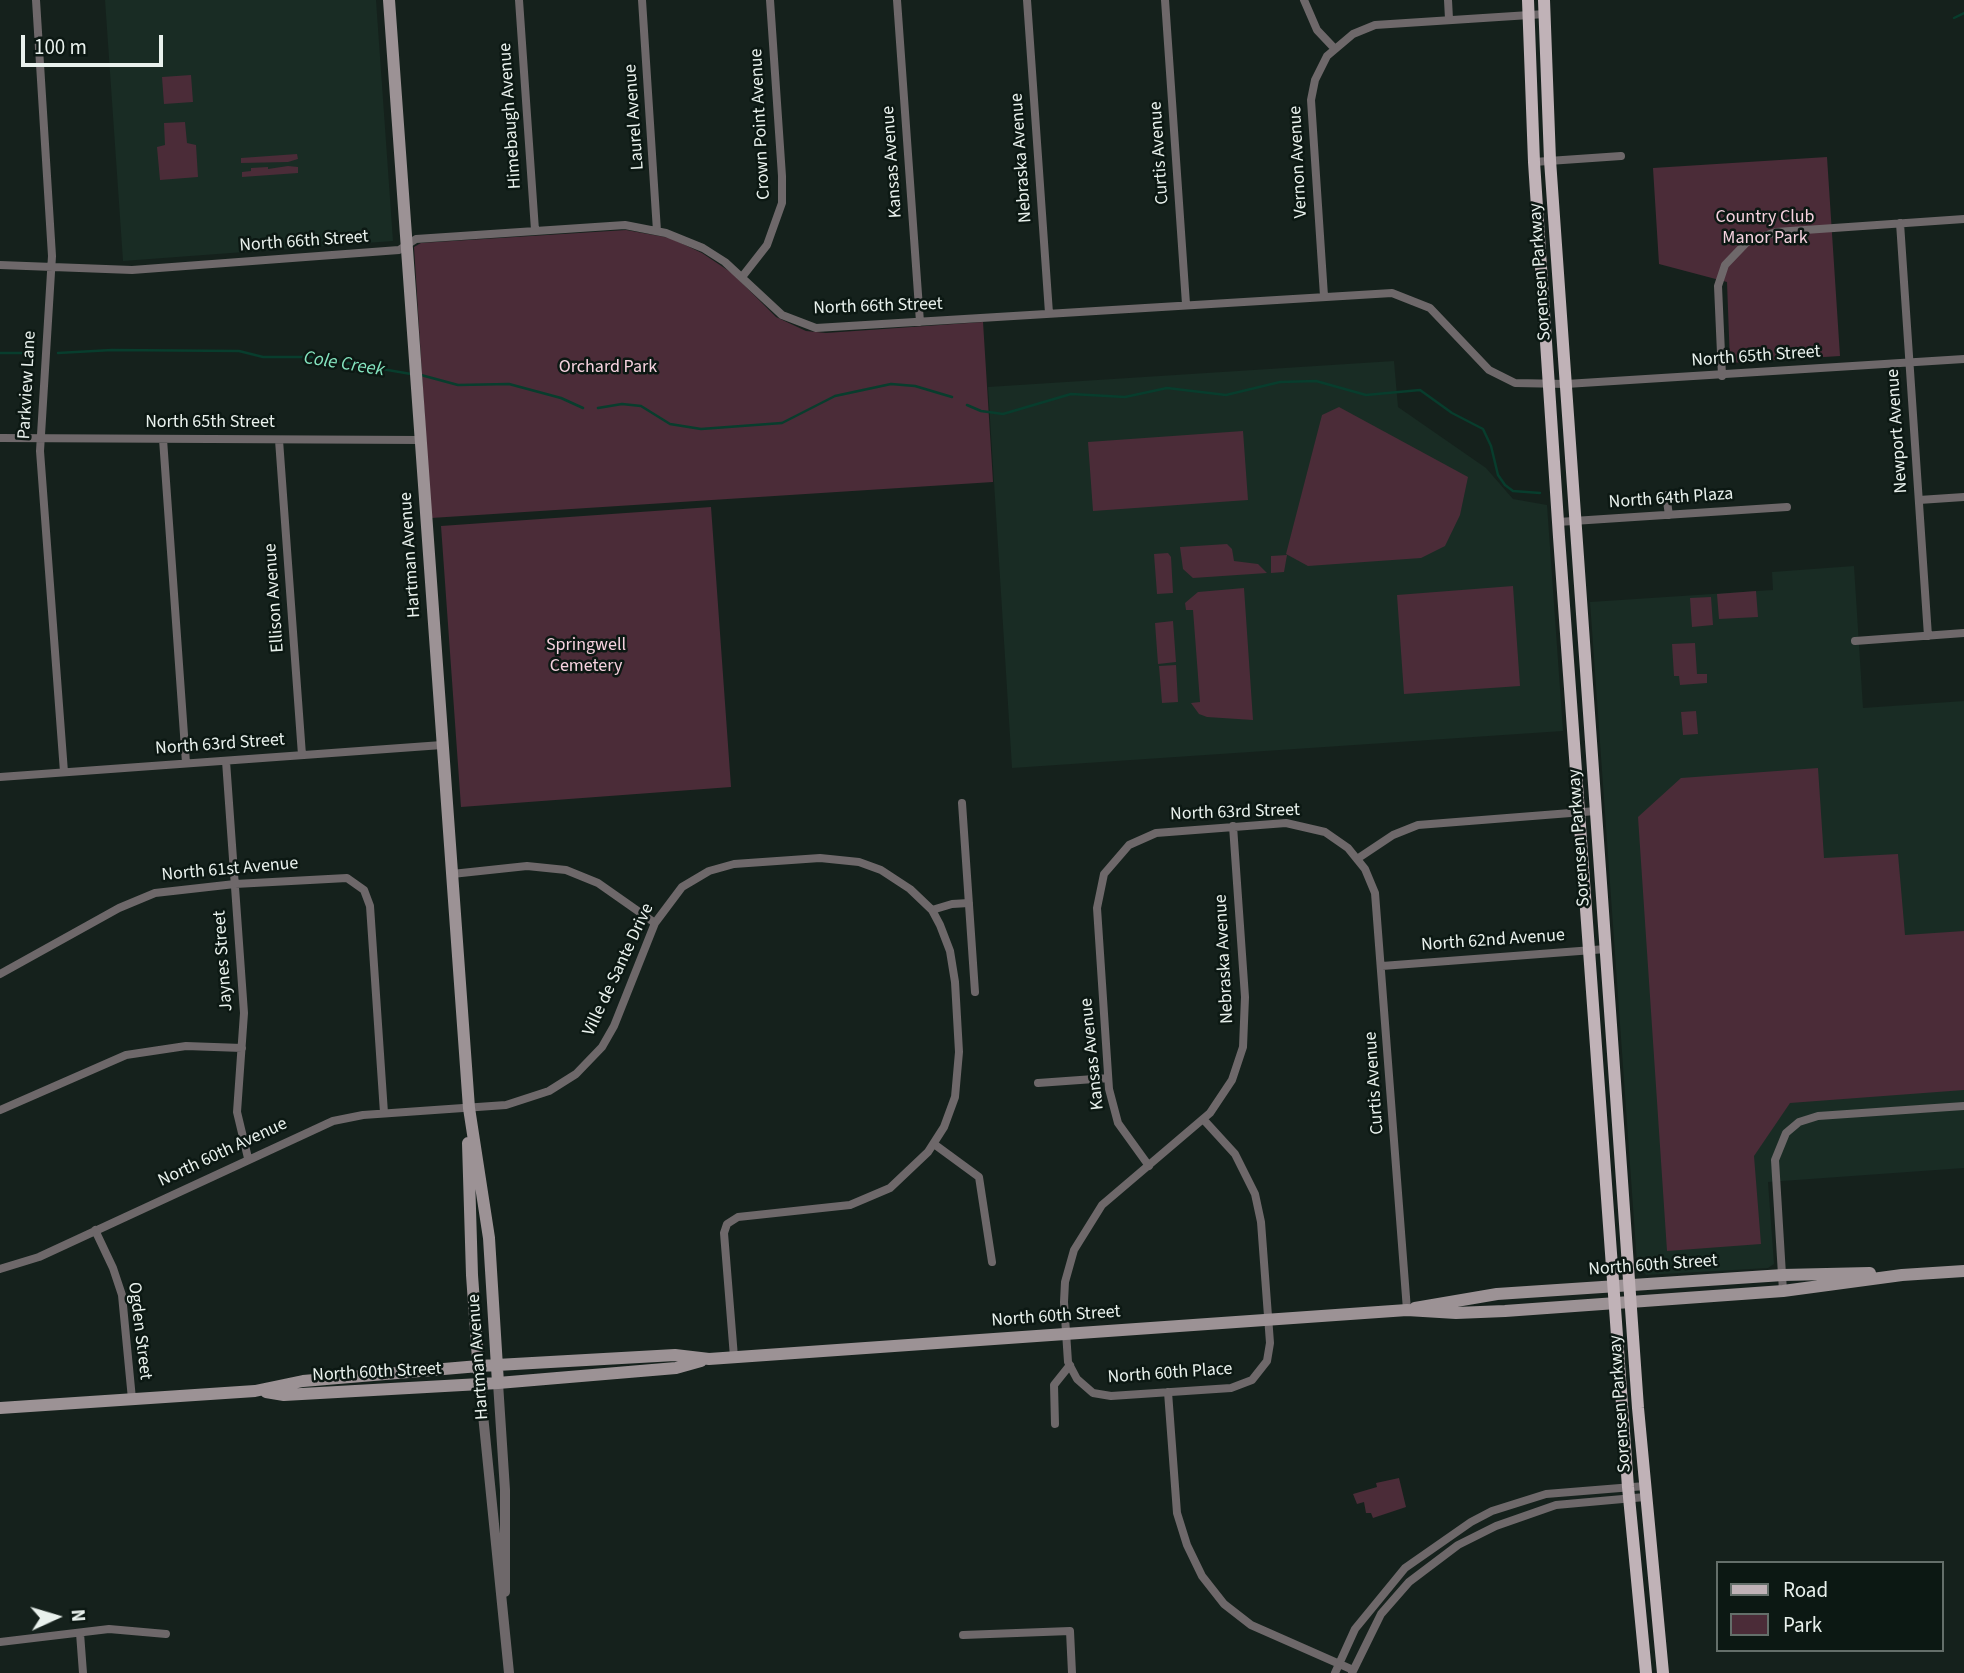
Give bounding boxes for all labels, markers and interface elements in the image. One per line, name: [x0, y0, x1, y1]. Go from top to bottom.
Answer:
scale bar: [24, 21, 166, 65]
text: 100 m: [34, 32, 87, 62]
street label: Himebaugh Avenue: [495, 42, 527, 190]
street label: Crown Point Avenue: [746, 48, 776, 200]
street label: Laurel Avenue: [621, 63, 649, 171]
street label: Nebraska Avenue: [1007, 92, 1037, 224]
street label: Curtis Avenue: [1146, 101, 1174, 205]
street label: Kansas Avenue: [878, 105, 908, 219]
street label: Vernon Avenue: [1285, 105, 1313, 219]
street label: Sorensen Parkway: [1525, 202, 1557, 342]
park label: Country Club Manor Park: [1715, 207, 1815, 249]
street label: North 66th Street: [239, 227, 369, 257]
street label: North 66th Street: [813, 294, 943, 320]
street label: Parkview Lane: [14, 330, 42, 440]
street label: North 65th Street: [1691, 342, 1821, 372]
water label: Cole Creek: [302, 347, 386, 383]
park label: Orchard Park: [559, 357, 657, 379]
street label: Newport Avenue: [1883, 368, 1913, 494]
street label: North 65th Street: [145, 412, 275, 434]
street label: North 64th Plaza: [1608, 484, 1734, 514]
street label: Hartman Avenue: [396, 491, 426, 619]
street label: Ellison Avenue: [260, 543, 290, 653]
park label: Springwell Cemetery: [546, 635, 626, 678]
street label: North 63rd Street: [155, 730, 285, 760]
street label: Sorensen Parkway: [1564, 768, 1596, 908]
street label: North 63rd Street: [1170, 800, 1300, 826]
street label: North 61st Avenue: [161, 853, 299, 887]
street label: Nebraska Avenue: [1211, 894, 1239, 1024]
street label: Ville de Sante Drive: [579, 900, 659, 1040]
street label: Jaynes Street: [210, 910, 238, 1012]
street label: North 62nd Avenue: [1420, 925, 1566, 957]
street label: Kansas Avenue: [1076, 997, 1110, 1111]
street label: Curtis Avenue: [1361, 1031, 1389, 1135]
street label: North 60th Avenue: [155, 1114, 291, 1192]
street label: North 60th Street: [1588, 1251, 1718, 1281]
street label: Ogden Street: [122, 1281, 156, 1381]
street label: Hartman Avenue: [464, 1293, 494, 1421]
street label: North 60th Street: [991, 1302, 1121, 1332]
street label: Sorensen Parkway: [1605, 1334, 1637, 1474]
street label: North 60th Street: [312, 1359, 442, 1387]
street label: North 60th Place: [1107, 1359, 1233, 1389]
legend: [1716, 1561, 1943, 1652]
text: Road: [1783, 1575, 1828, 1605]
north arrow: [21, 1582, 91, 1652]
text: N: [64, 1608, 91, 1623]
text: Park: [1783, 1610, 1822, 1640]

